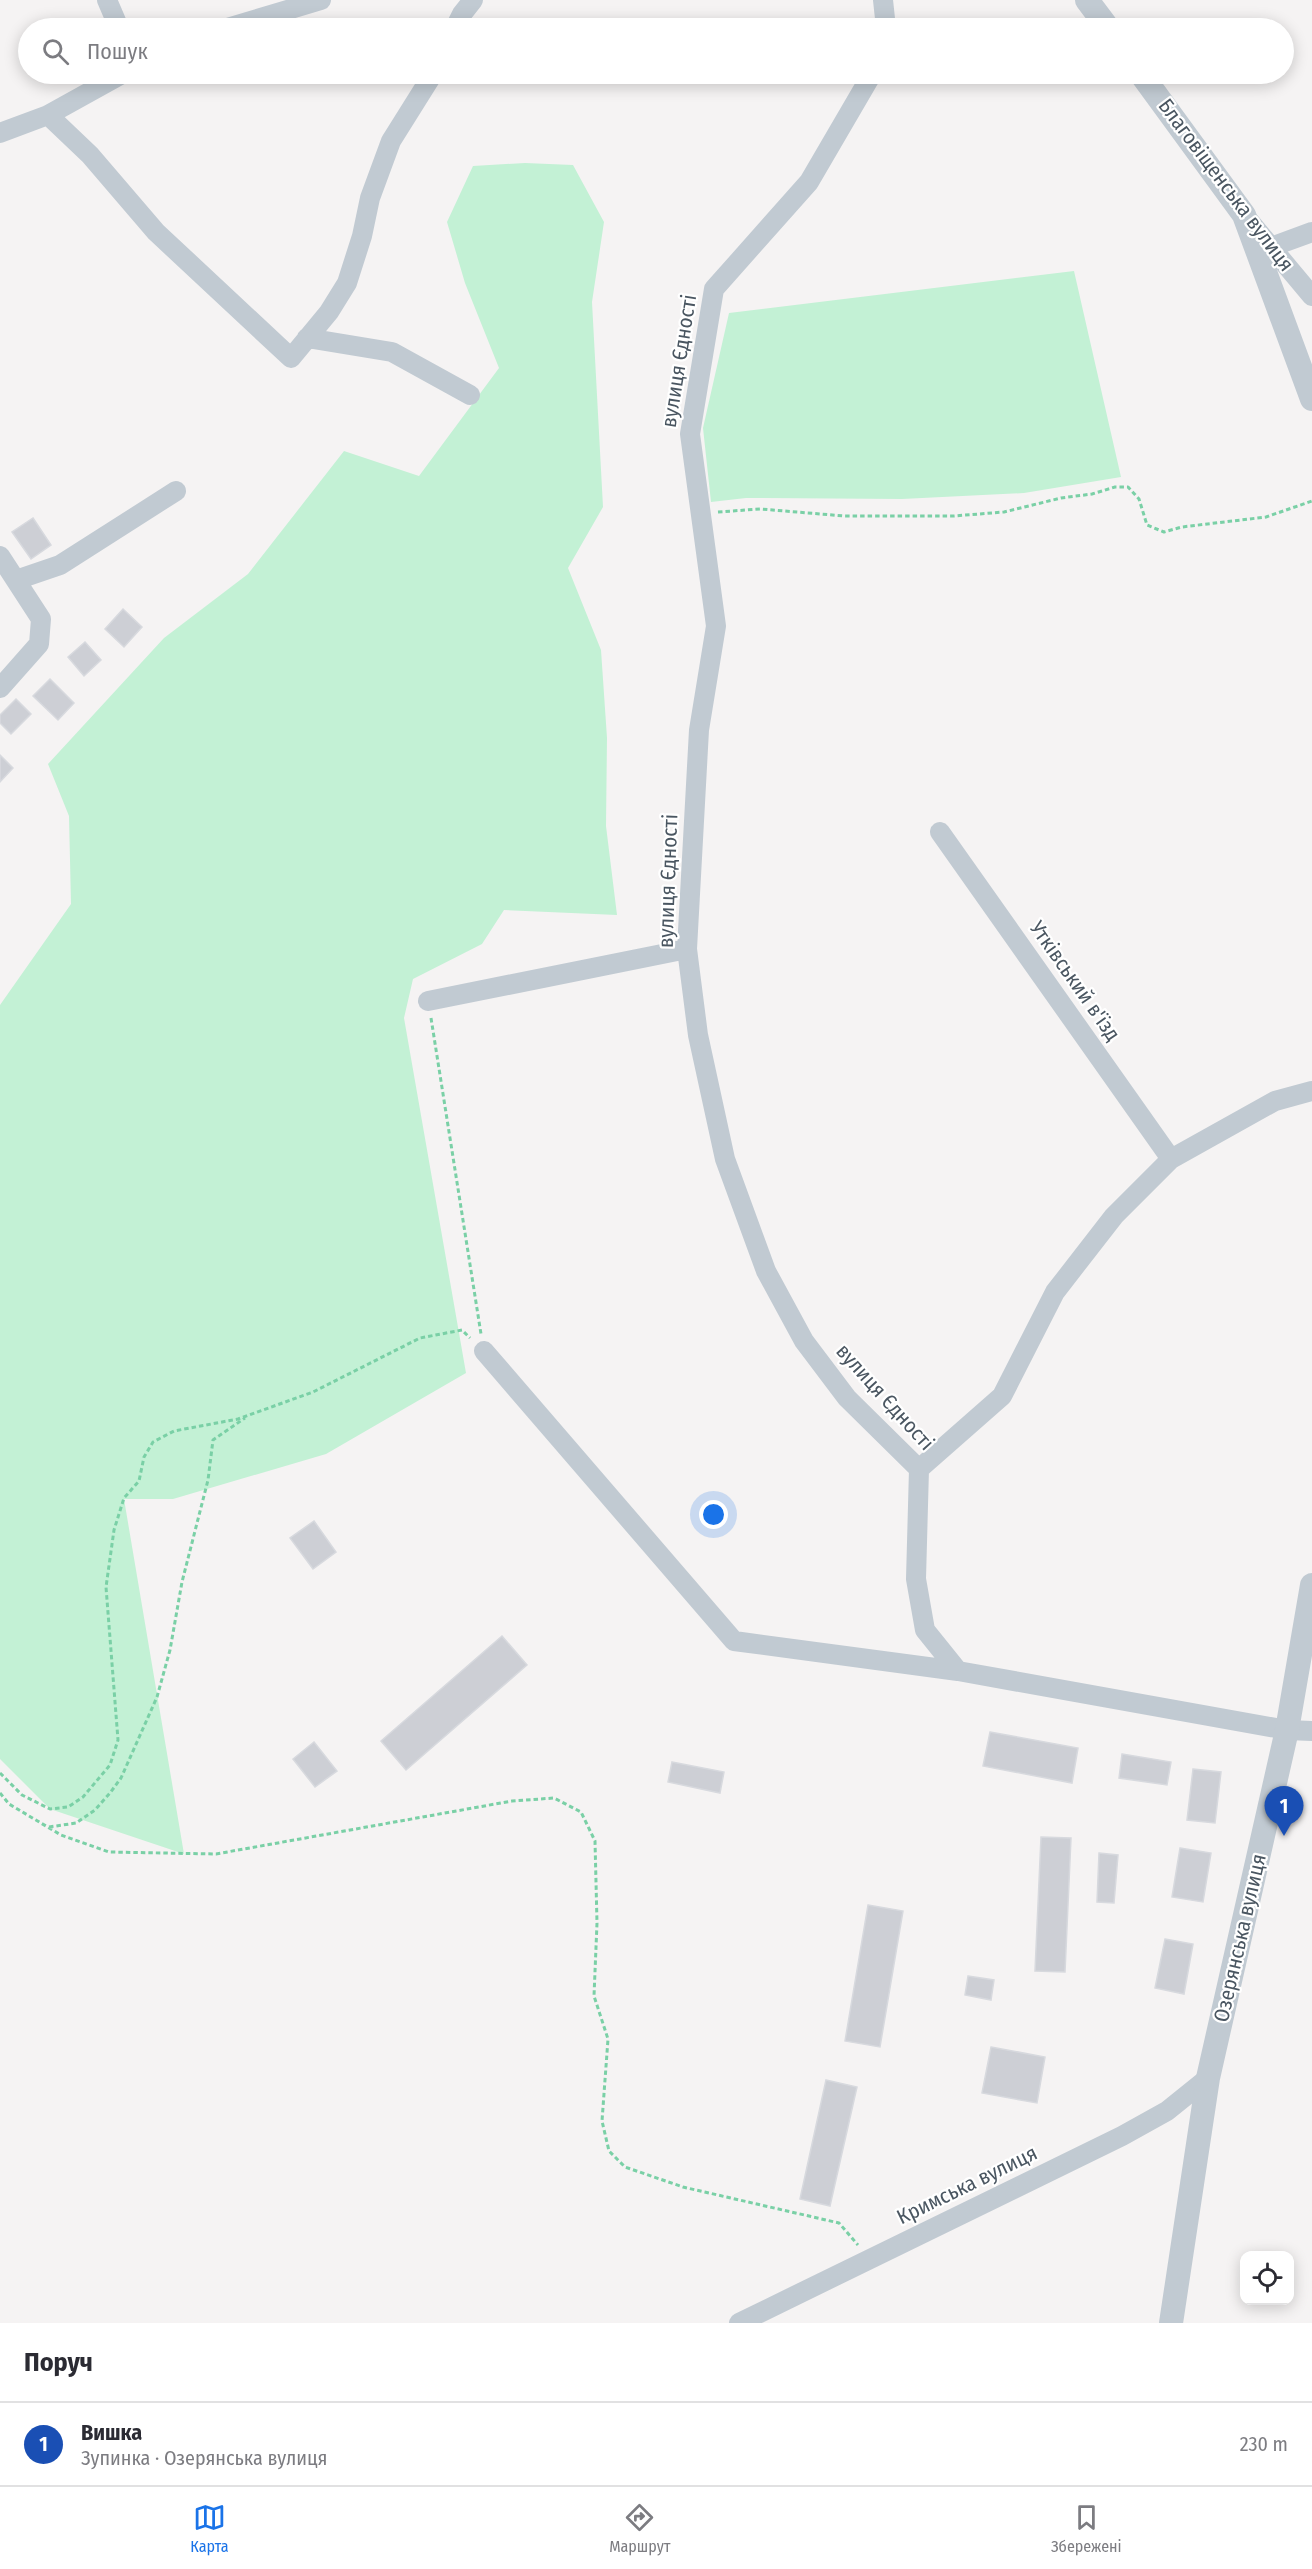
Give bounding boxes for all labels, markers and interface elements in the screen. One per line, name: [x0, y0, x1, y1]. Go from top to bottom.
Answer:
search box: [18, 18, 1294, 84]
icon: search: [39, 35, 72, 68]
text: Пошук: [87, 38, 148, 65]
street label: Благовіщенська вулиця: [1153, 94, 1299, 276]
street label: вулиця Єдності: [656, 293, 702, 429]
street label: вулиця Єдності: [653, 813, 683, 949]
street label: Утківський в'їзд: [1024, 915, 1126, 1046]
street label: вулиця Єдності: [830, 1338, 940, 1456]
your location: [699, 1500, 728, 1529]
pin: 1: [1264, 1786, 1304, 1836]
street label: Озерянська вулиця: [1208, 1851, 1272, 2025]
street label: Кримська вулиця: [893, 2140, 1041, 2230]
map controls: [1240, 2251, 1294, 2305]
button: locate: [1240, 2251, 1294, 2305]
text: Поруч: [24, 2347, 93, 2378]
text: Вишка: [81, 2419, 142, 2446]
text: 1: [39, 2432, 48, 2456]
text: 230 m: [1240, 2432, 1288, 2456]
text: Зупинка · Озерянська вулиця: [81, 2446, 327, 2470]
tab: Карта: [190, 2501, 229, 2556]
tab: Маршрут: [609, 2501, 670, 2556]
tab: Збережені: [1051, 2501, 1122, 2556]

